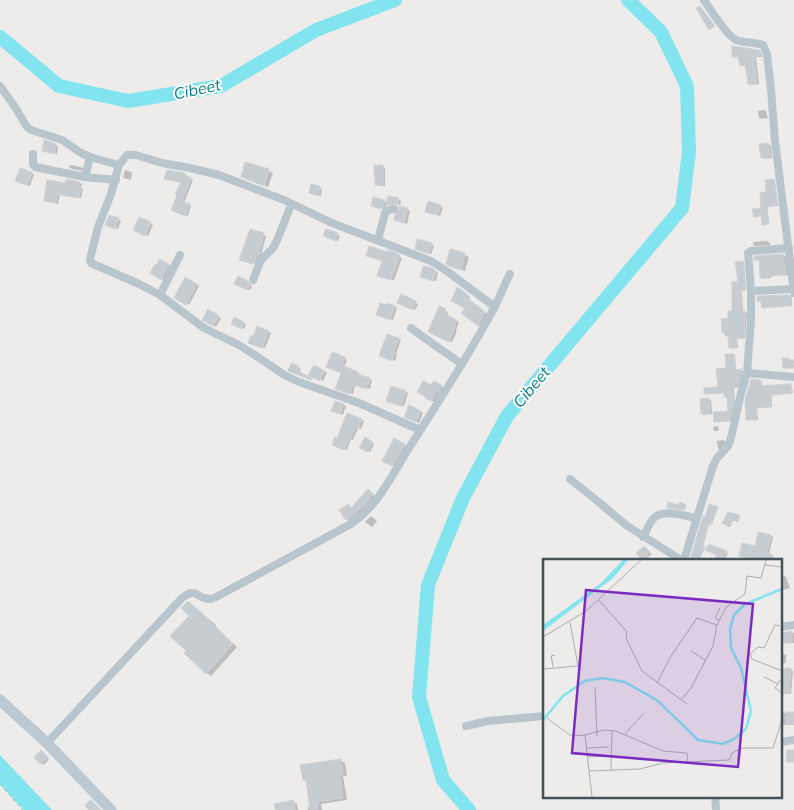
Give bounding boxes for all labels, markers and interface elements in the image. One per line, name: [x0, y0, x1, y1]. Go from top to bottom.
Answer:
water label: Cibeet: [172, 74, 223, 104]
water label: Cibeet: [508, 362, 554, 412]
inset map: [543, 559, 782, 798]

